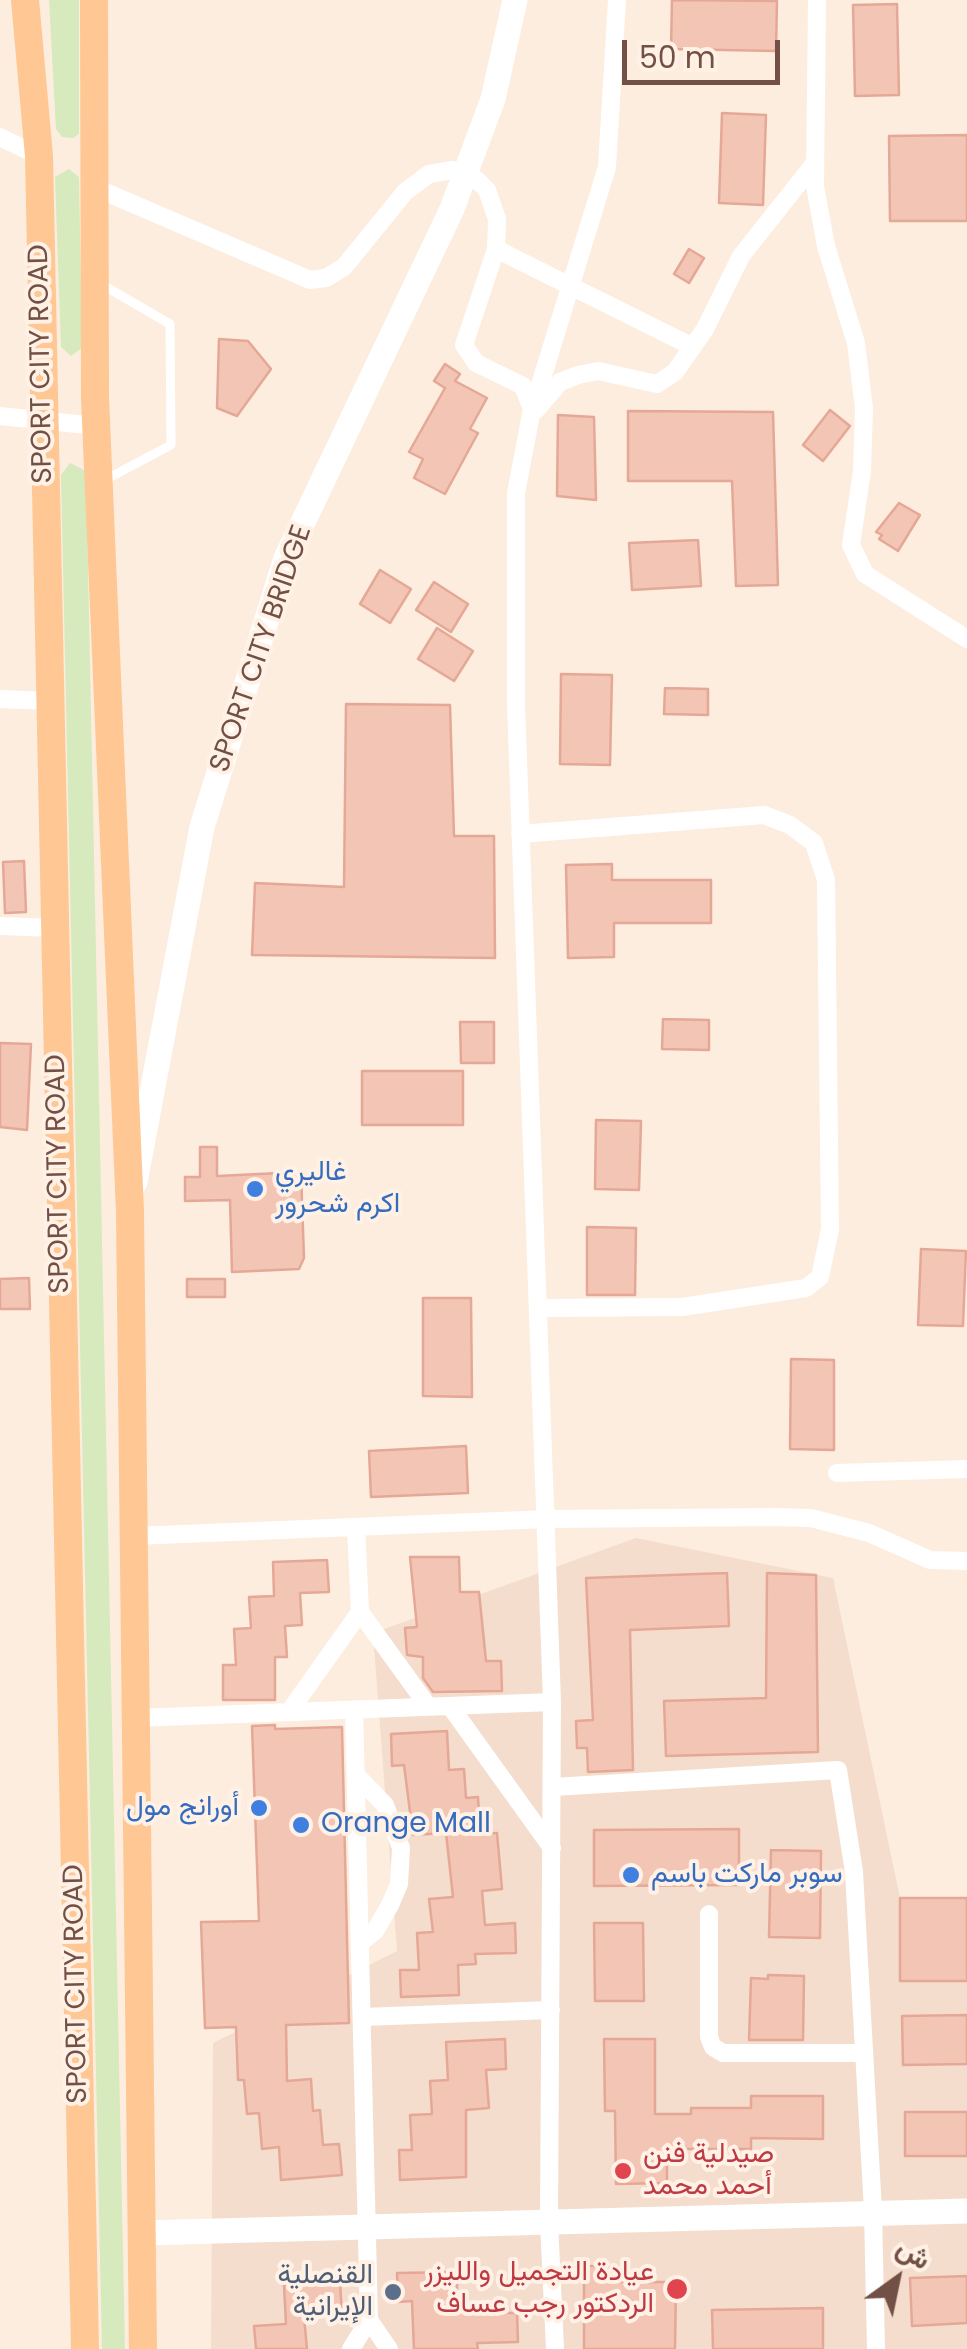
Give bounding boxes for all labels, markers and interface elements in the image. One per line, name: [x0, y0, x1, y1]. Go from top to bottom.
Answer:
scale bar: [627, 20, 784, 82]
text: 50 m: [639, 36, 716, 79]
street label: SPORT CITY ROAD: [23, 244, 61, 484]
street label: SPORT CITY BRIDGE: [204, 521, 320, 777]
street label: SPORT CITY ROAD: [40, 1054, 78, 1294]
place label: غاليري اكرم شحرور: [275, 1156, 400, 1222]
marker: غاليري اكرم شحرور: [244, 1178, 266, 1200]
place label: أورانج مول: [126, 1791, 239, 1825]
marker: أورانج مول: [248, 1797, 270, 1819]
place label: Orange Mall: [321, 1808, 491, 1842]
marker: Orange Mall: [290, 1814, 312, 1836]
place label: سوبر ماركت باسم: [651, 1858, 843, 1892]
street label: SPORT CITY ROAD: [58, 1864, 96, 2104]
marker: سوبر ماركت باسم: [620, 1864, 642, 1886]
place label: صيدلية فنن أحمد محمد: [643, 2138, 774, 2204]
marker: صيدلية فنن أحمد محمد: [612, 2160, 634, 2182]
text: ش: [889, 2228, 938, 2279]
north arrow: [847, 2229, 947, 2329]
place label: عيادة التجميل والليزر الردكتور رجب عساف: [424, 2256, 654, 2322]
place label: القنصلية الإيرانية: [277, 2259, 373, 2325]
marker: عيادة التجميل والليزر الردكتور رجب عساف: [664, 2276, 690, 2302]
marker: القنصلية الإيرانية: [382, 2281, 404, 2303]

